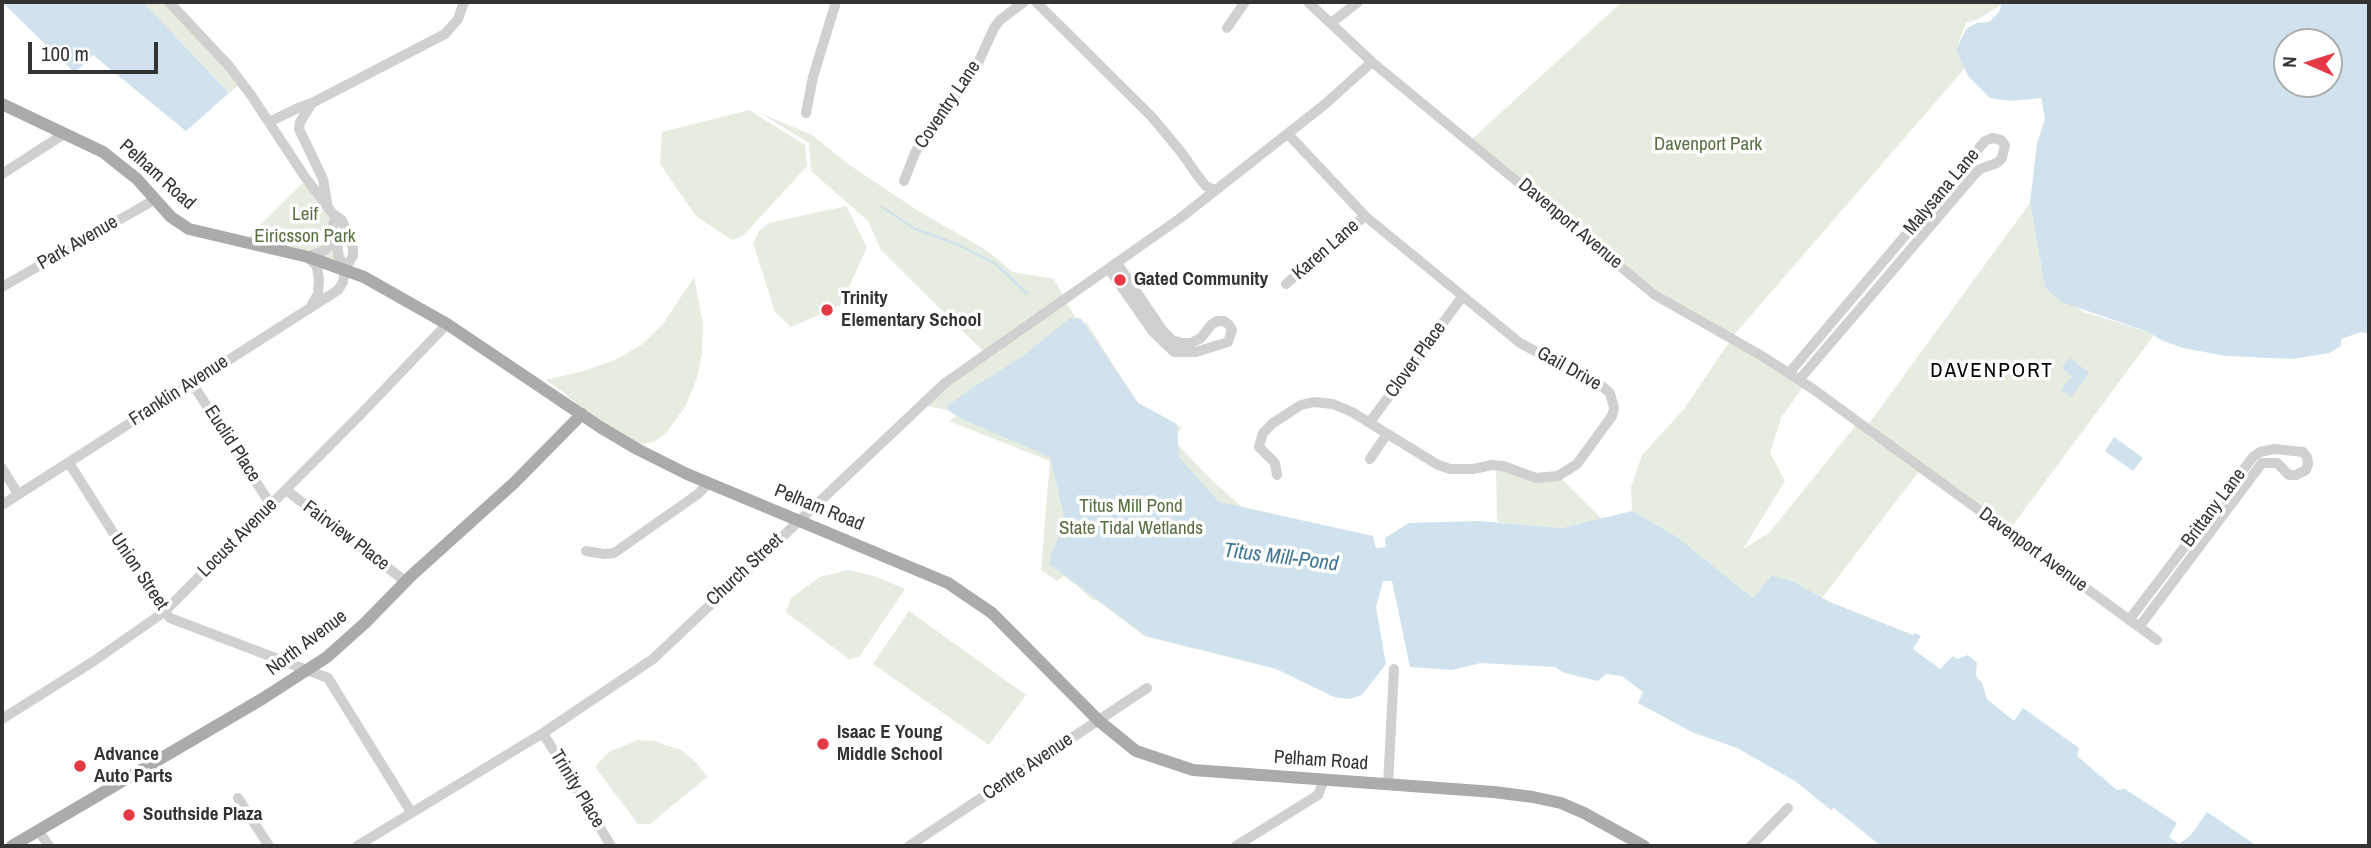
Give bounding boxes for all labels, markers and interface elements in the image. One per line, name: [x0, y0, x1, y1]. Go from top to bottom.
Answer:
scale bar: [32, 28, 161, 72]
north arrow: [2273, 28, 2343, 98]
text: 100 m: [41, 39, 89, 68]
text: N: [2276, 56, 2302, 68]
street label: Coventry Lane: [910, 57, 986, 153]
park label: Davenport Park: [1654, 134, 1762, 156]
street label: Pelham Road: [114, 135, 200, 215]
street label: Malysana Lane: [1899, 144, 1985, 240]
street label: Davenport Avenue: [1513, 174, 1627, 274]
park label: Leif Eiricsson Park: [254, 204, 356, 248]
street label: Park Avenue: [34, 211, 122, 275]
street label: Karen Lane: [1288, 215, 1364, 285]
place label: Gated Community: [1134, 269, 1268, 291]
marker: Gated Community: [1112, 272, 1128, 288]
place label: Trinity Elementary School: [841, 288, 981, 332]
marker: Trinity Elementary School: [819, 302, 835, 318]
street label: Clover Place: [1381, 318, 1451, 402]
street label: Gail Drive: [1533, 342, 1605, 396]
street label: Franklin Avenue: [125, 351, 233, 431]
district label: DAVENPORT: [1931, 358, 2053, 384]
street label: Euclid Place: [199, 401, 265, 487]
street label: Brittany Lane: [2177, 464, 2251, 552]
street label: Pelham Road: [771, 480, 867, 536]
street label: Locust Avenue: [194, 494, 282, 582]
street label: Fairview Place: [298, 496, 394, 576]
park label: Titus Mill Pond State Tidal Wetlands: [1059, 496, 1203, 540]
street label: Davenport Avenue: [1974, 503, 2092, 597]
street label: Union Street: [105, 529, 173, 615]
street label: Church Street: [702, 529, 788, 611]
water label: Titus Mill-Pond: [1222, 538, 1340, 578]
street label: North Avenue: [262, 605, 352, 681]
place label: Isaac E Young Middle School: [837, 722, 943, 766]
street label: Centre Avenue: [979, 729, 1077, 805]
marker: Isaac E Young Middle School: [815, 736, 831, 752]
place label: Advance Auto Parts: [94, 744, 173, 788]
street label: Trinity Place: [545, 746, 609, 832]
street label: Pelham Road: [1273, 746, 1369, 776]
marker: Advance Auto Parts: [72, 758, 88, 774]
place label: Southside Plaza: [143, 804, 262, 826]
marker: Southside Plaza: [121, 807, 137, 823]

